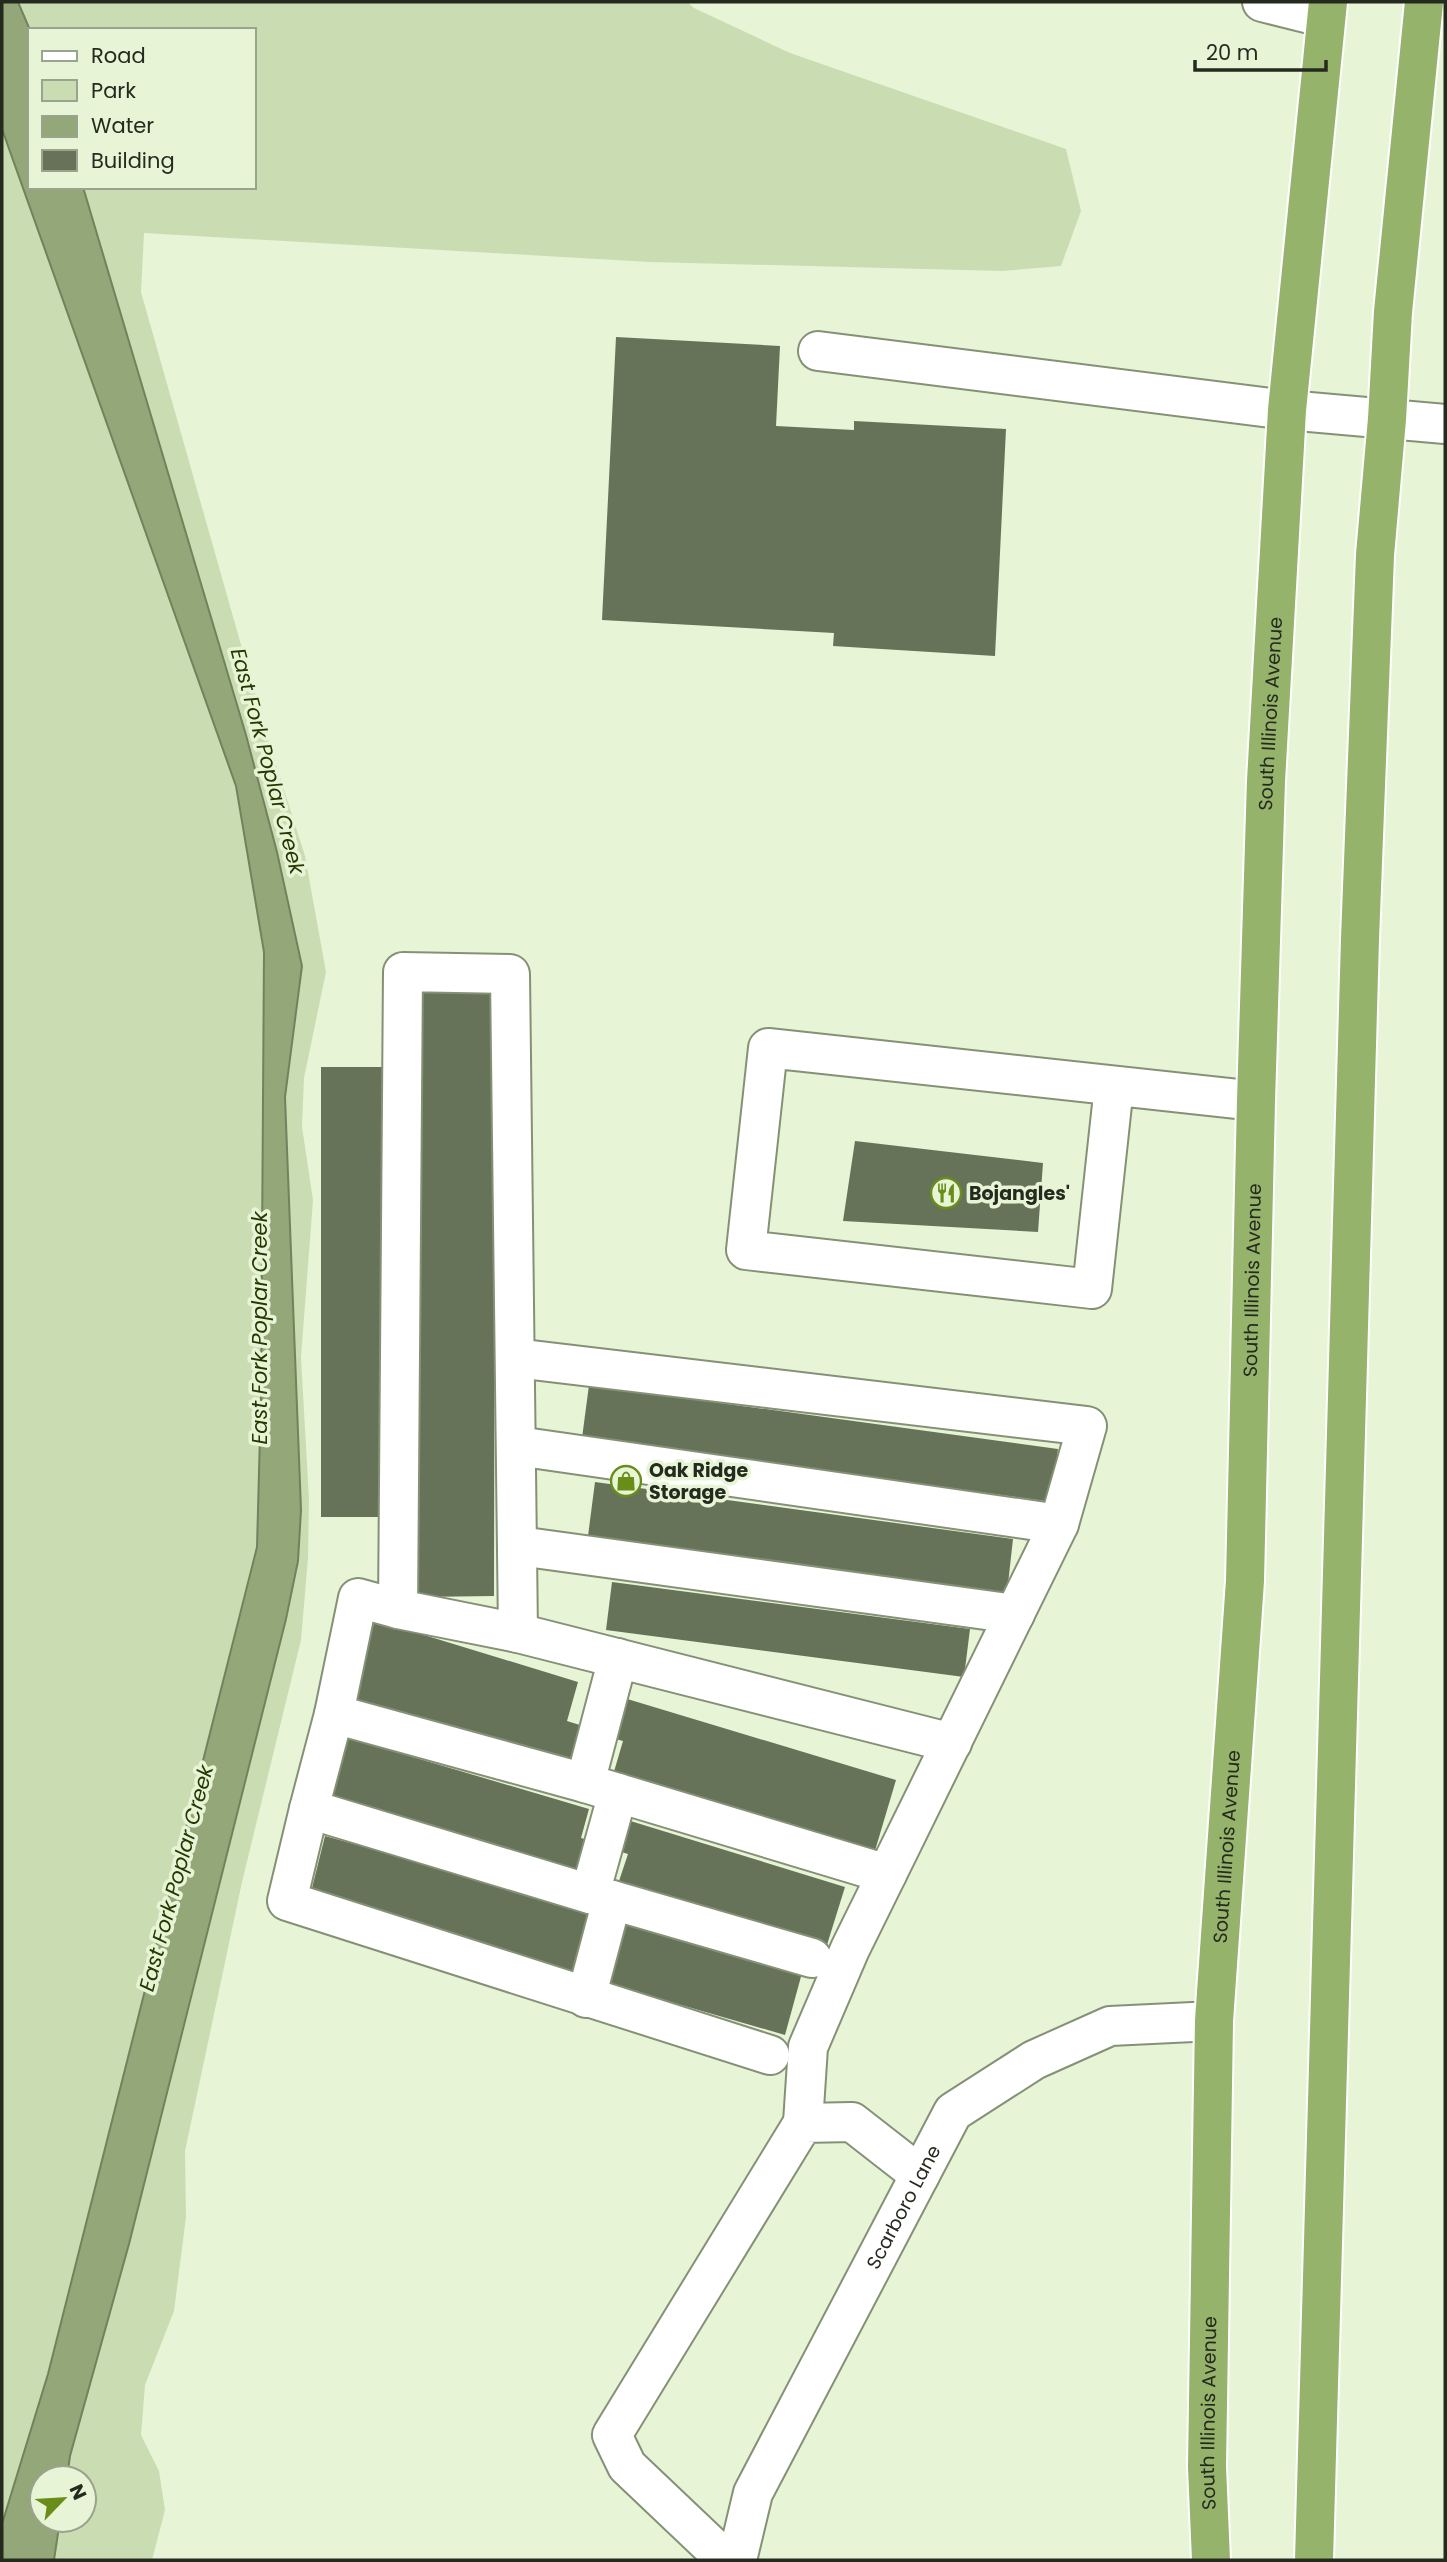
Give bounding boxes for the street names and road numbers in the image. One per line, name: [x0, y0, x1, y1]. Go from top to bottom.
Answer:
street label: South Illinois Avenue: [1252, 616, 1289, 811]
street label: South Illinois Avenue: [1236, 1183, 1268, 1378]
street label: South Illinois Avenue: [1206, 1749, 1247, 1944]
street label: Scarboro Lane: [859, 2140, 947, 2274]
street label: South Illinois Avenue: [1193, 2316, 1223, 2511]

